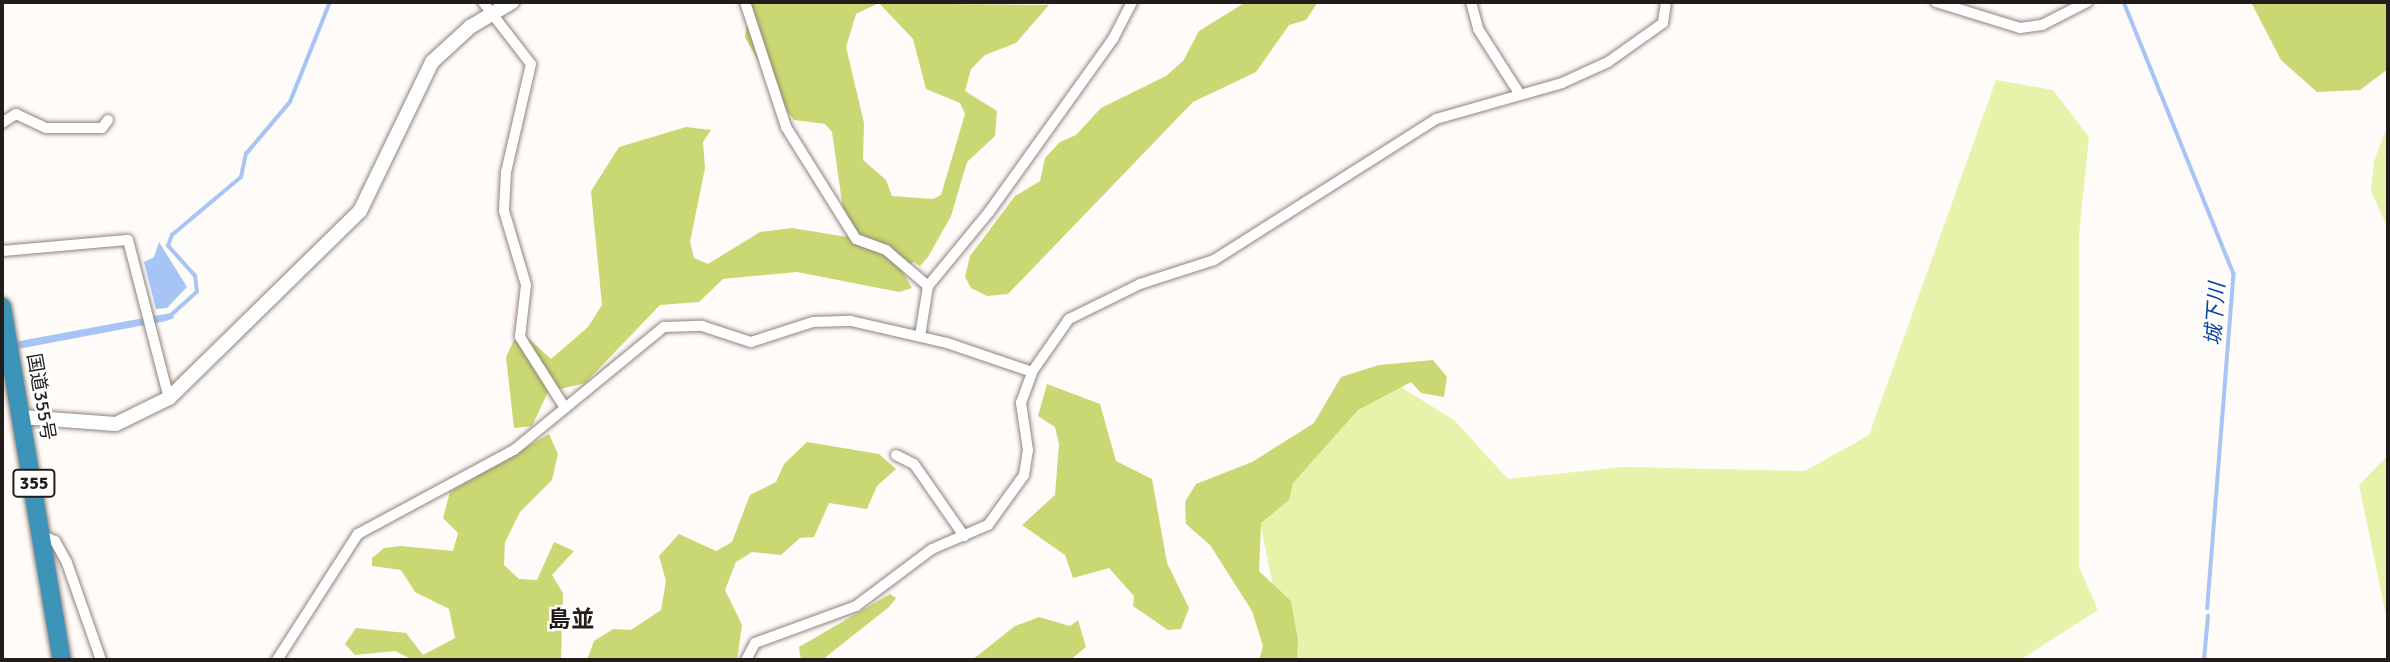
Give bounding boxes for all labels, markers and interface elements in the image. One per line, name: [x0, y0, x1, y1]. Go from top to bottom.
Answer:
water label: 城下川: [2200, 282, 2230, 346]
street label: 国道355号: [21, 352, 59, 442]
road number: 355: [11, 468, 57, 498]
district label: 島並: [548, 606, 594, 634]

